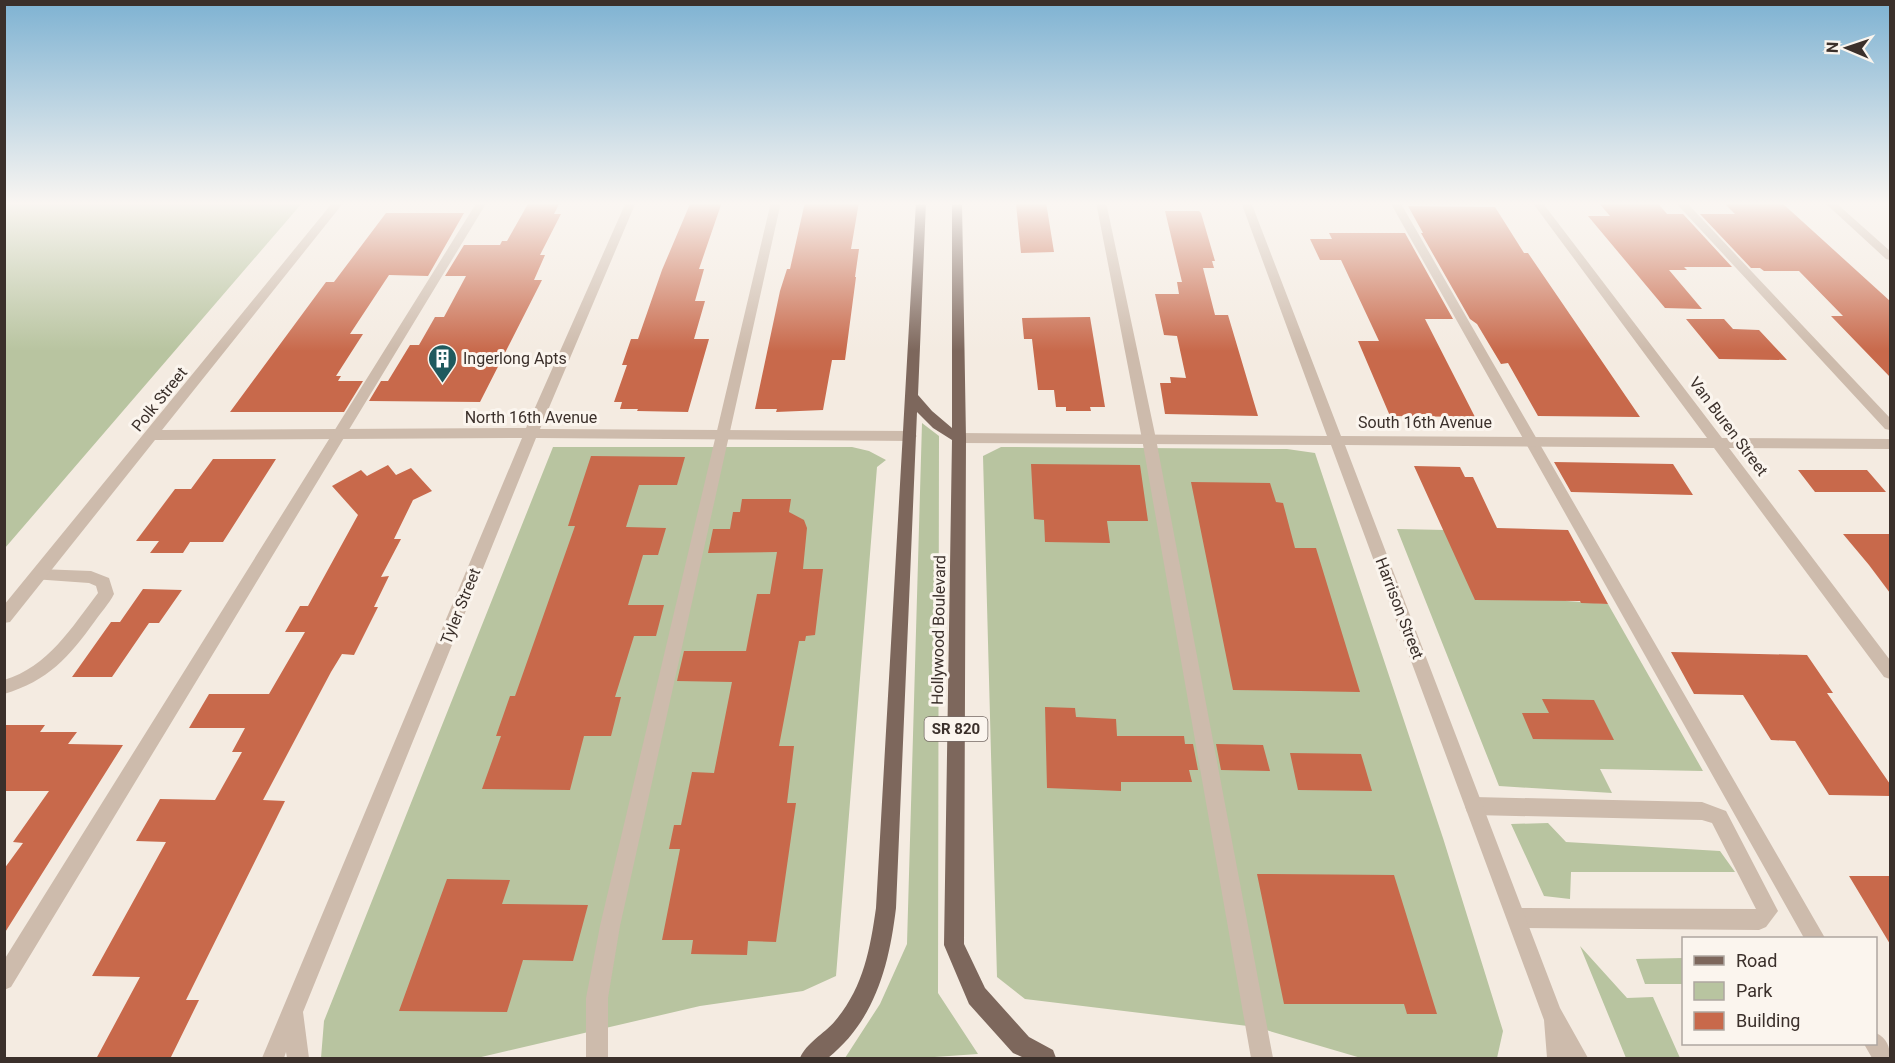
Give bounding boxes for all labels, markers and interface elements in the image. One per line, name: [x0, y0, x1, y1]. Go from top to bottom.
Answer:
north arrow: [1817, 18, 1877, 78]
text: N: [1823, 42, 1842, 53]
building icon: Ingerlong Apts: [426, 342, 458, 384]
place label: Ingerlong Apts: [463, 349, 567, 368]
street label: Polk Street: [128, 363, 191, 435]
street label: Van Buren Street: [1685, 373, 1772, 479]
street label: North 16th Avenue: [465, 408, 597, 427]
street label: South 16th Avenue: [1358, 413, 1492, 432]
street label: Hollywood Boulevard: [928, 555, 949, 705]
street label: Harrison Street: [1371, 555, 1428, 662]
street label: Tyler Street: [437, 565, 484, 647]
road number: SR 820: [924, 717, 988, 741]
legend: [1682, 937, 1877, 1045]
text: Road: [1736, 950, 1777, 971]
text: Park: [1736, 980, 1773, 1001]
text: Building: [1736, 1010, 1800, 1031]

